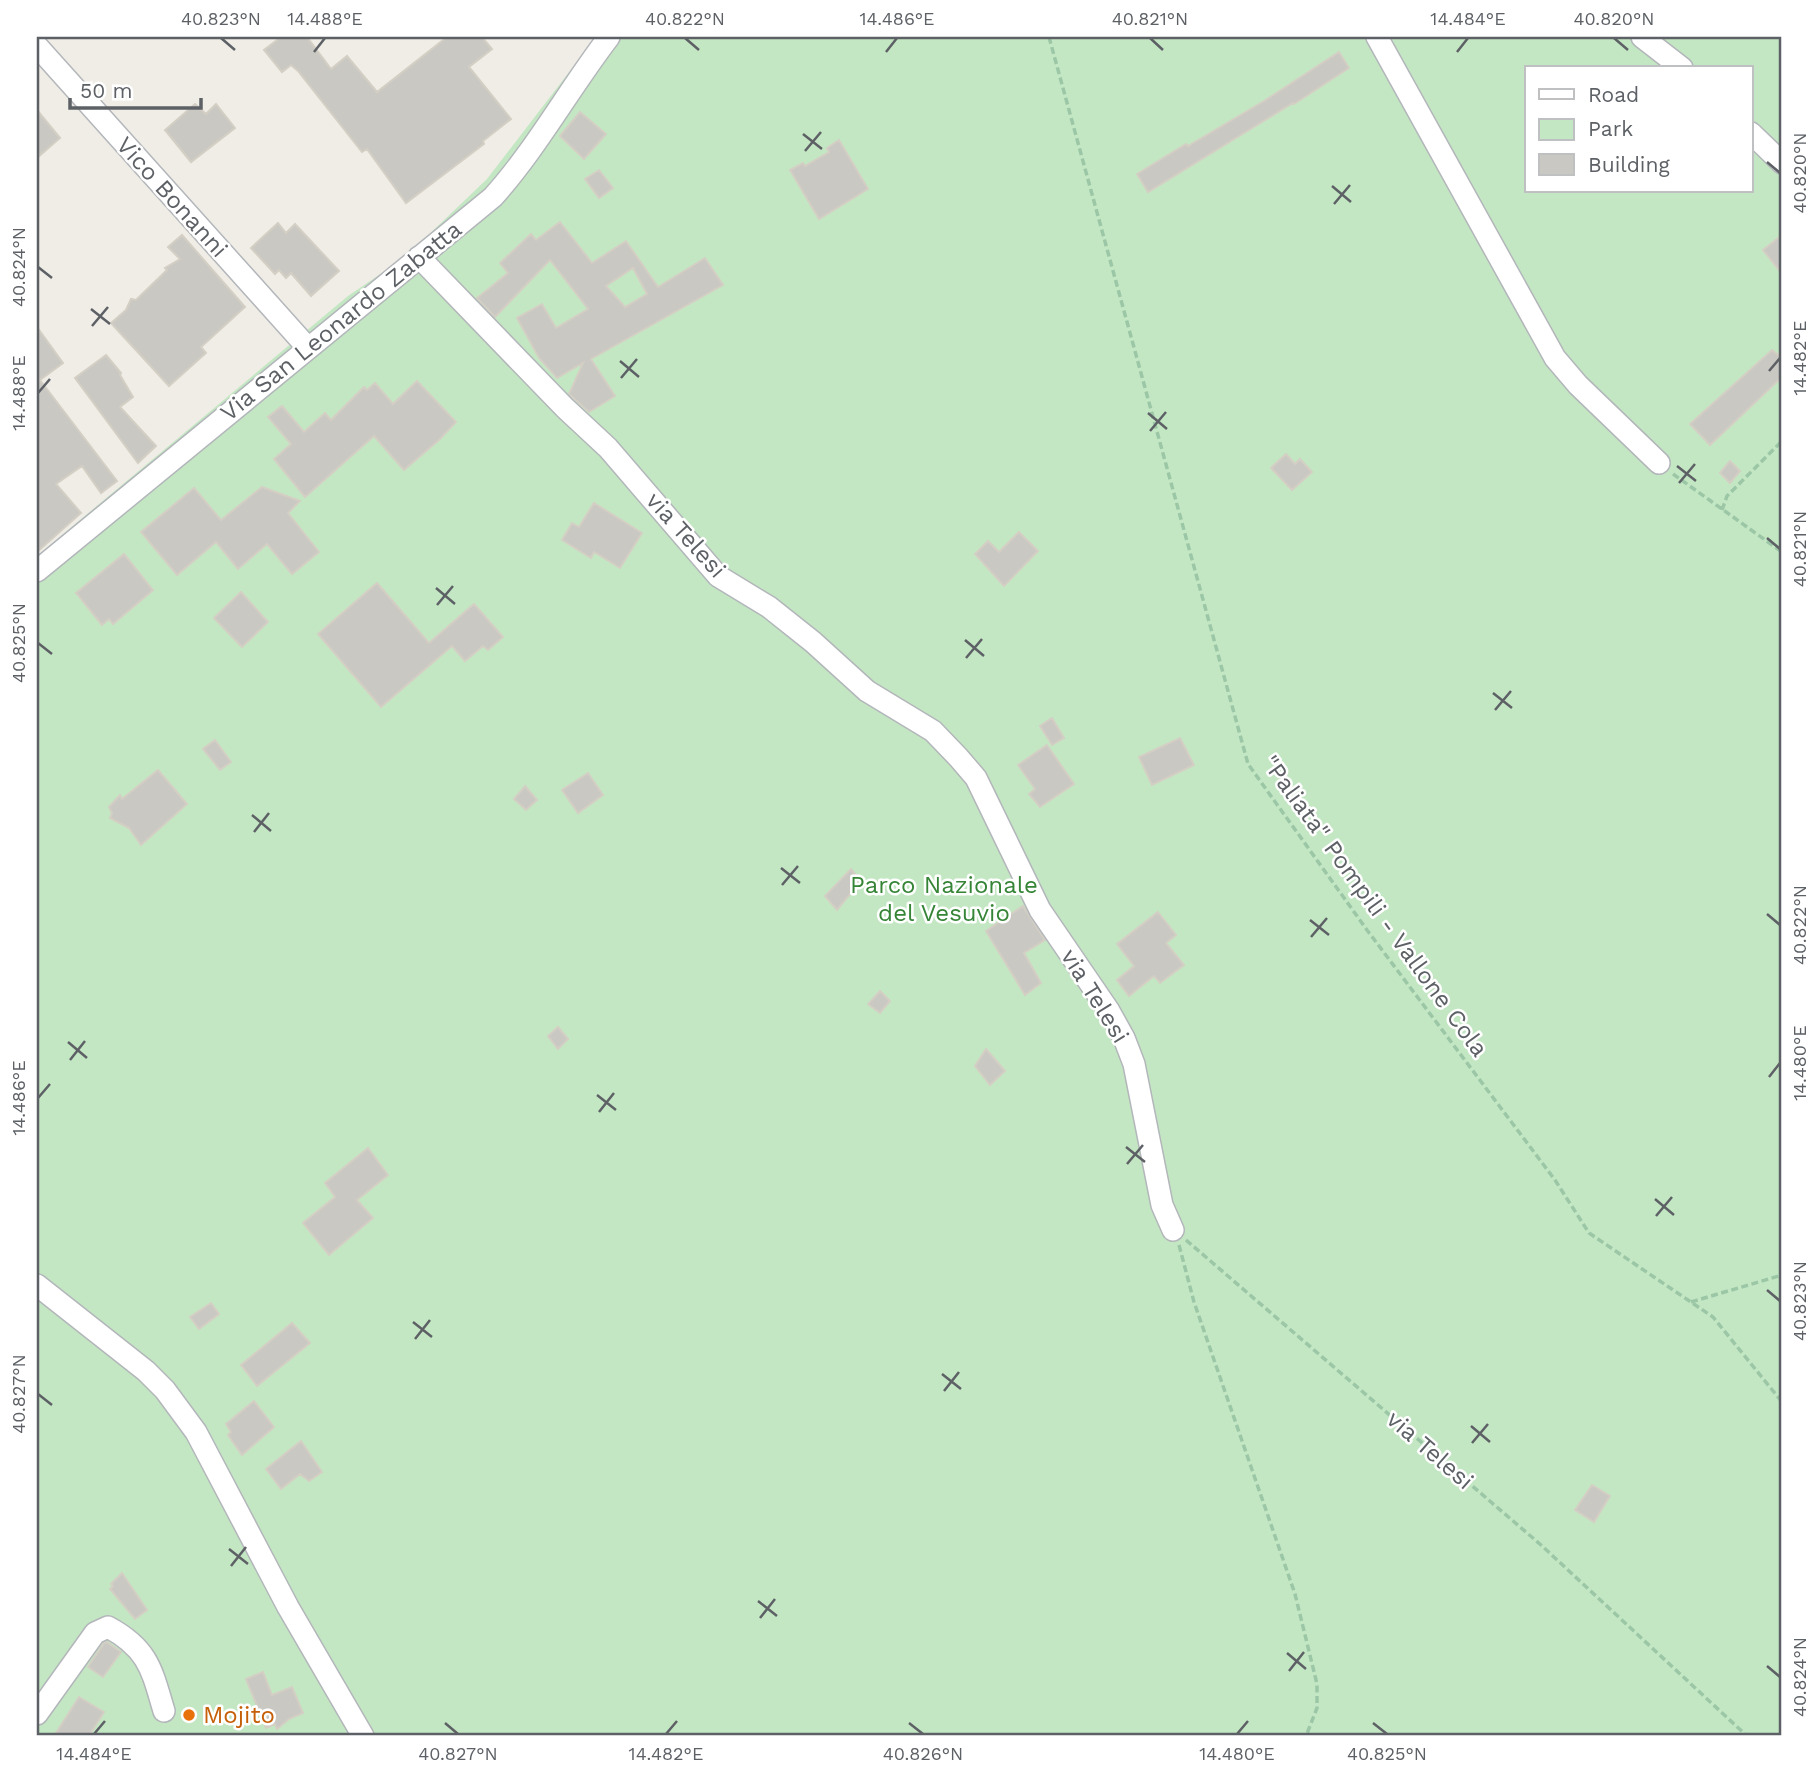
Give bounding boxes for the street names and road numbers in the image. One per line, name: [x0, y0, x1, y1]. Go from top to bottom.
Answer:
street label: Vico Bonanni: [111, 131, 233, 263]
street label: Via San Leonardo Zabatta: [215, 215, 467, 427]
street label: via Telesi: [640, 486, 732, 584]
street label: "Paliata" Pompili - Vallone Cola: [1256, 750, 1494, 1062]
street label: via Telesi: [1055, 944, 1135, 1048]
street label: via Telesi: [1381, 1405, 1479, 1495]

